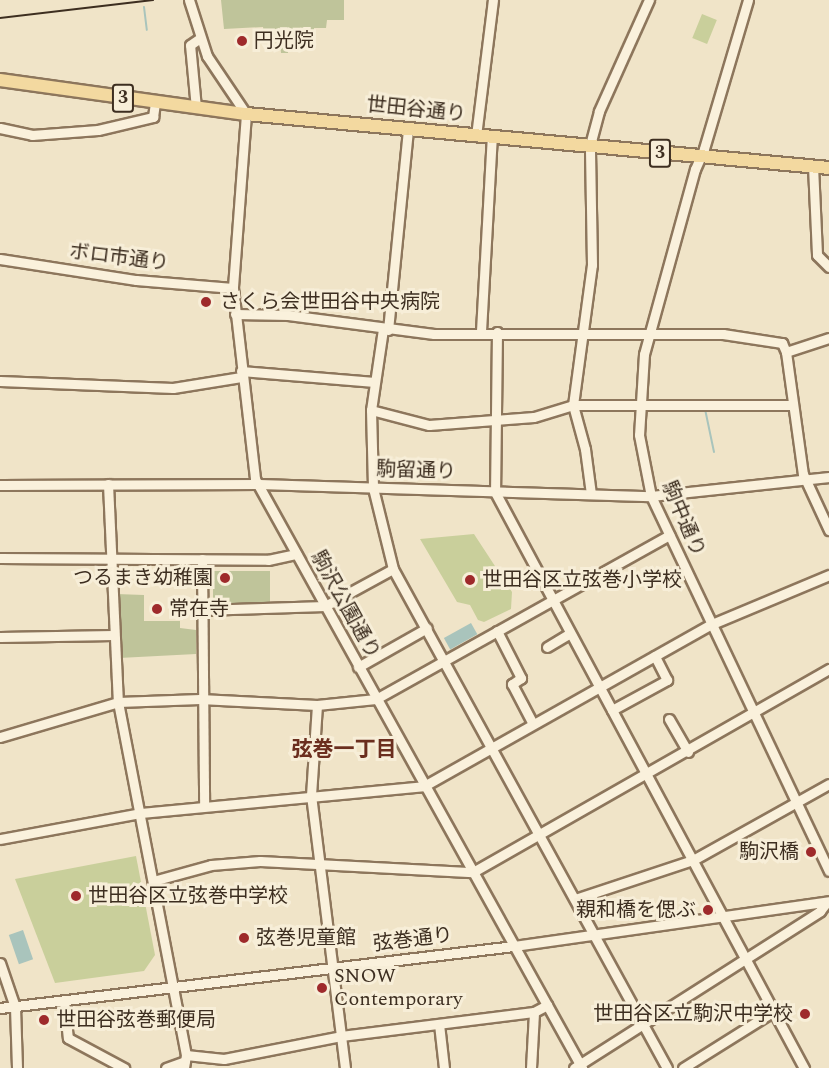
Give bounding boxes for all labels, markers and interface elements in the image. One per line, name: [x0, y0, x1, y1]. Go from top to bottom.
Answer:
place label: 円光院: [254, 29, 314, 53]
marker: 円光院: [235, 34, 249, 48]
road number: 3: [111, 83, 135, 113]
street label: 世田谷通り: [365, 93, 467, 127]
road number: 3: [648, 138, 672, 168]
street label: ボロ市通り: [68, 240, 170, 276]
place label: さくら会世田谷中央病院: [220, 290, 440, 314]
marker: さくら会世田谷中央病院: [197, 293, 215, 311]
street label: 駒留通り: [376, 458, 456, 484]
street label: 駒中通り: [656, 477, 710, 561]
street label: 駒沢公園通り: [305, 547, 385, 663]
place label: つるまき幼稚園: [73, 566, 213, 590]
place label: 世田谷区立弦巻小学校: [482, 568, 682, 592]
marker: つるまき幼稚園: [218, 571, 232, 585]
marker: 世田谷区立弦巻小学校: [463, 573, 477, 587]
place label: 常在寺: [169, 597, 229, 621]
marker: 常在寺: [150, 602, 164, 616]
district label: 弦巻一丁目: [292, 737, 396, 763]
place label: 駒沢橋: [739, 840, 799, 864]
marker: 駒沢橋: [804, 845, 818, 859]
place label: 世田谷区立弦巻中学校: [88, 884, 288, 908]
marker: 世田谷区立弦巻中学校: [69, 889, 83, 903]
place label: 親和橋を偲ぶ: [576, 898, 696, 922]
marker: 親和橋を偲ぶ: [701, 903, 715, 917]
street label: 弦巻通り: [372, 923, 454, 957]
place label: 弦巻児童館: [256, 926, 356, 950]
marker: 弦巻児童館: [237, 931, 251, 945]
place label: SNOW Contemporary: [334, 964, 463, 1011]
marker: SNOW Contemporary: [315, 981, 329, 995]
place label: 世田谷区立駒沢中学校: [593, 1002, 793, 1026]
marker: 世田谷区立駒沢中学校: [798, 1007, 812, 1021]
place label: 世田谷弦巻郵便局: [56, 1008, 216, 1032]
marker: 世田谷弦巻郵便局: [37, 1013, 51, 1027]

